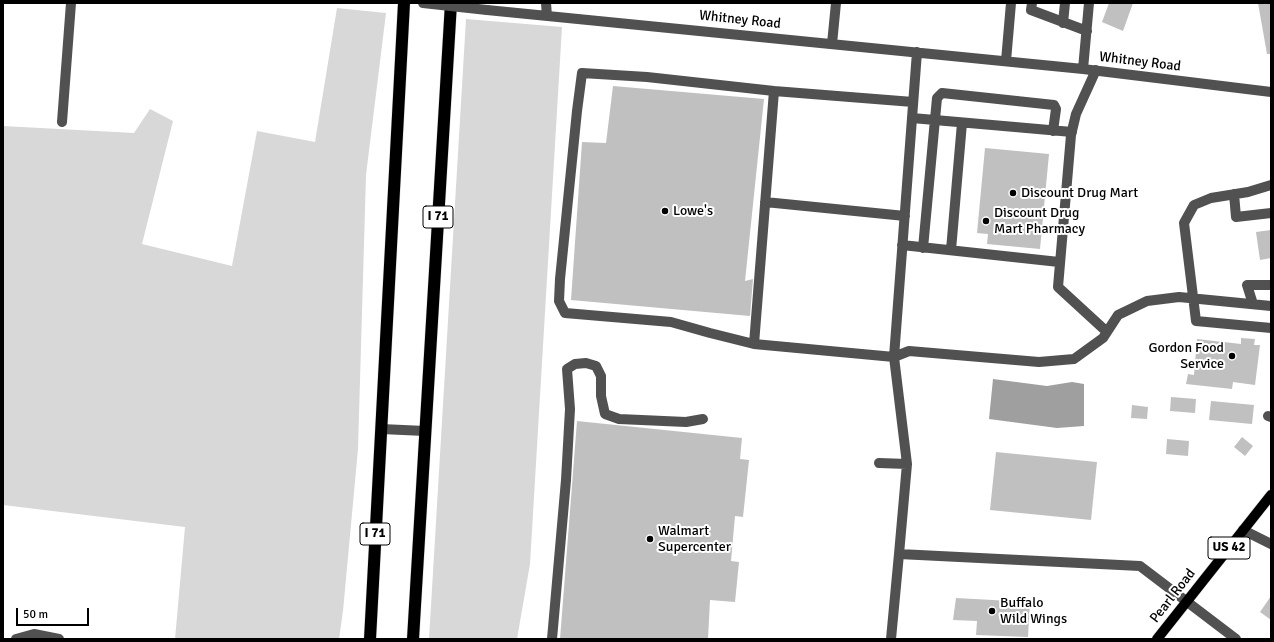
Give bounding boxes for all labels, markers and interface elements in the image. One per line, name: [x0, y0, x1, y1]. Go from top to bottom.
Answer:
street label: Whitney Road: [698, 7, 782, 33]
street label: Whitney Road: [1098, 49, 1182, 75]
place label: Discount Drug Mart: [1021, 185, 1138, 201]
marker: Discount Drug Mart: [1008, 188, 1018, 198]
place label: Lowe's: [673, 203, 713, 219]
place label: Discount Drug Mart Pharmacy: [994, 205, 1085, 238]
road number: I 71: [423, 206, 453, 228]
marker: Lowe's: [660, 206, 670, 216]
marker: Discount Drug Mart Pharmacy: [981, 216, 991, 226]
place label: Gordon Food Service: [1148, 340, 1224, 372]
marker: Gordon Food Service: [1227, 351, 1237, 361]
road number: I 71: [360, 523, 390, 545]
place label: Walmart Supercenter: [658, 523, 731, 556]
marker: Walmart Supercenter: [645, 534, 655, 544]
road number: US 42: [1208, 537, 1250, 559]
street label: Pearl Road: [1147, 566, 1199, 626]
place label: Buffalo Wild Wings: [1000, 595, 1067, 628]
scale bar: [18, 600, 91, 626]
marker: Buffalo Wild Wings: [987, 606, 997, 616]
text: 50 m: [23, 607, 48, 622]

